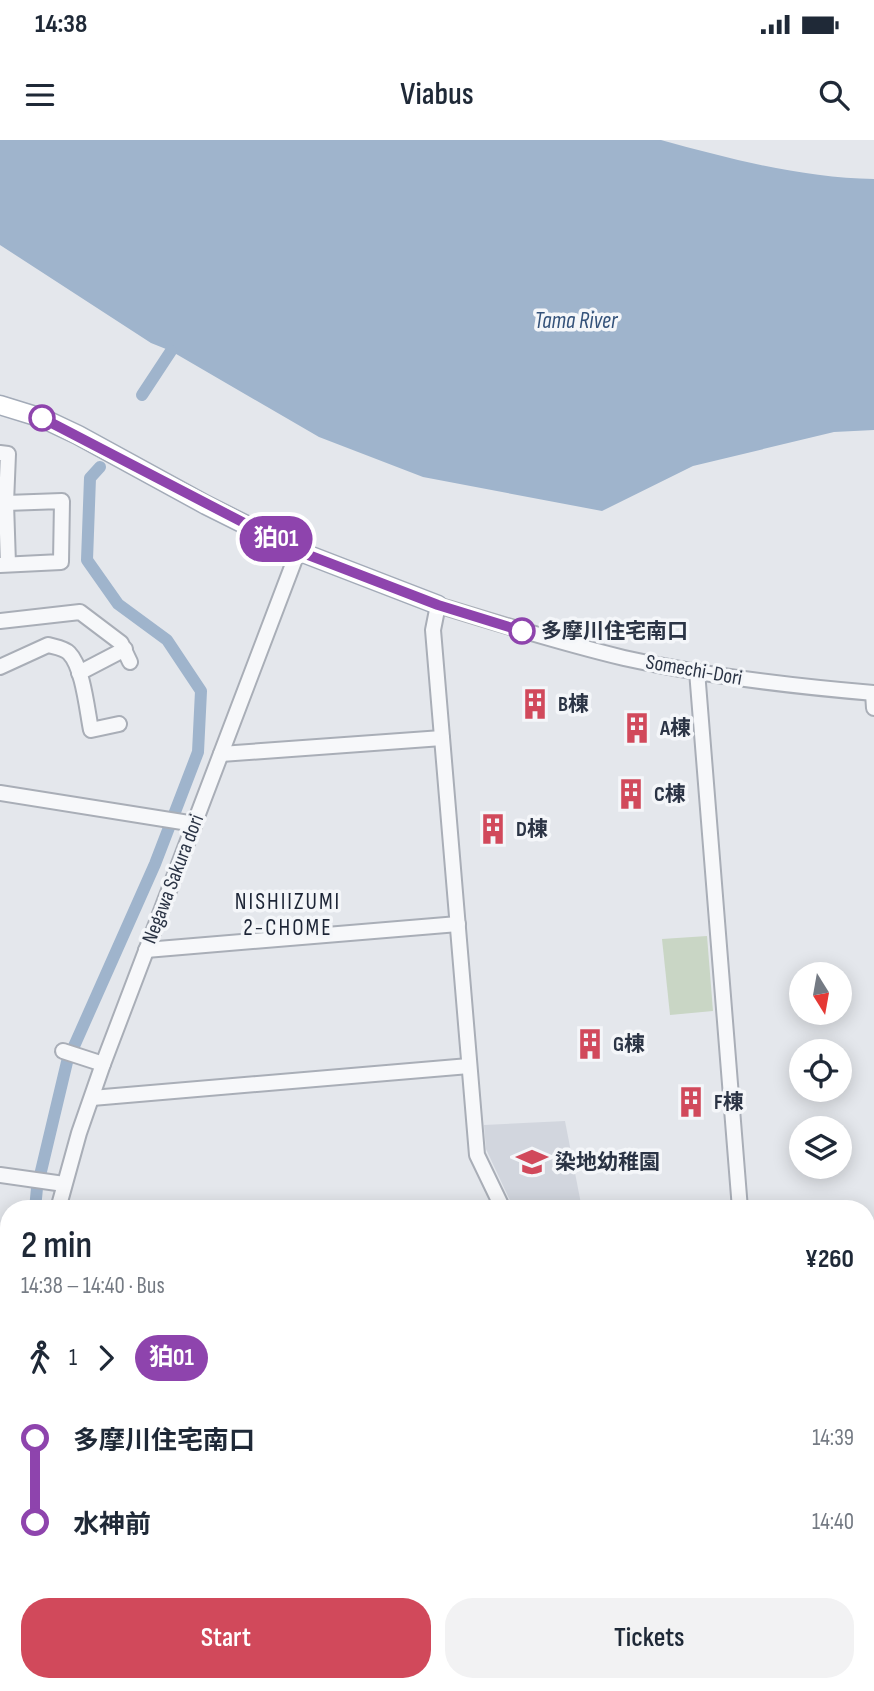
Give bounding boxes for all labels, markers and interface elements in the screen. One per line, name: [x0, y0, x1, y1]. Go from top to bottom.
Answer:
text: 14:38: [35, 9, 87, 40]
text: Viabus: [400, 75, 474, 114]
icon: menu: [21, 76, 59, 114]
icon: search: [815, 76, 853, 114]
water label: Tama River: [535, 307, 619, 335]
unlabelled marker: [29, 405, 55, 431]
line badge: 狛01: [236, 516, 316, 562]
text: 狛01: [254, 524, 298, 553]
marker: 多摩川住宅南口: [509, 618, 535, 644]
place label: 多摩川住宅南口: [541, 619, 688, 644]
street label: Somechi-Dori: [644, 649, 744, 691]
building icon: B棟: [518, 687, 552, 721]
place label: B棟: [558, 692, 589, 717]
building icon: A棟: [620, 711, 654, 745]
place label: A棟: [659, 716, 691, 741]
building icon: C棟: [614, 777, 648, 811]
place label: C棟: [654, 782, 686, 807]
street label: Negawa Sakura dori: [137, 811, 209, 947]
building icon: D棟: [476, 812, 510, 846]
place label: D棟: [516, 817, 548, 842]
district label: NISHIIZUMI 2-CHOME: [235, 888, 341, 942]
north arrow: [789, 962, 852, 1026]
map controls: [789, 962, 852, 1179]
building icon: G棟: [573, 1027, 607, 1061]
place label: G棟: [613, 1032, 645, 1057]
button: locate: [789, 1039, 852, 1102]
building icon: F棟: [674, 1085, 708, 1119]
place label: F棟: [714, 1090, 744, 1115]
button: layers: [789, 1116, 852, 1179]
school or university icon: 染地幼稚園: [515, 1145, 549, 1179]
place label: 染地幼稚園: [555, 1150, 660, 1175]
text: 2 min: [21, 1223, 92, 1268]
text: ¥260: [805, 1244, 854, 1275]
text: 14:38 – 14:40 · Bus: [21, 1272, 165, 1300]
icon: walk: [21, 1339, 59, 1377]
icon: forward: [87, 1339, 125, 1377]
text: 狛01: [149, 1343, 194, 1372]
text: 1: [69, 1344, 77, 1372]
text: 14:39: [812, 1424, 854, 1452]
text: 多摩川住宅南口: [73, 1426, 255, 1457]
text: 14:40: [812, 1508, 854, 1536]
text: 水神前: [73, 1510, 151, 1541]
button: Start: [21, 1598, 431, 1678]
button: Tickets: [445, 1598, 854, 1678]

